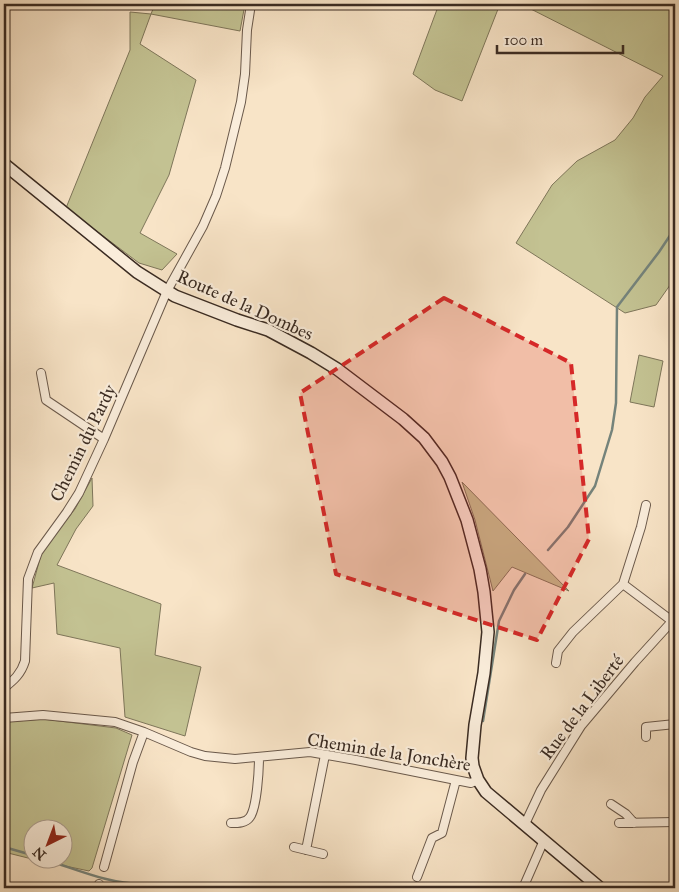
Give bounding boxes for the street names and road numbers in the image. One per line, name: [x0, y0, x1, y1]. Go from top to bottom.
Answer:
street label: Route de la Dombes: [173, 265, 317, 345]
street label: Chemin du Pardy: [45, 380, 121, 505]
street label: Rue de la Liberté: [536, 650, 629, 764]
street label: Chemin de la Jonchère: [306, 728, 472, 777]

